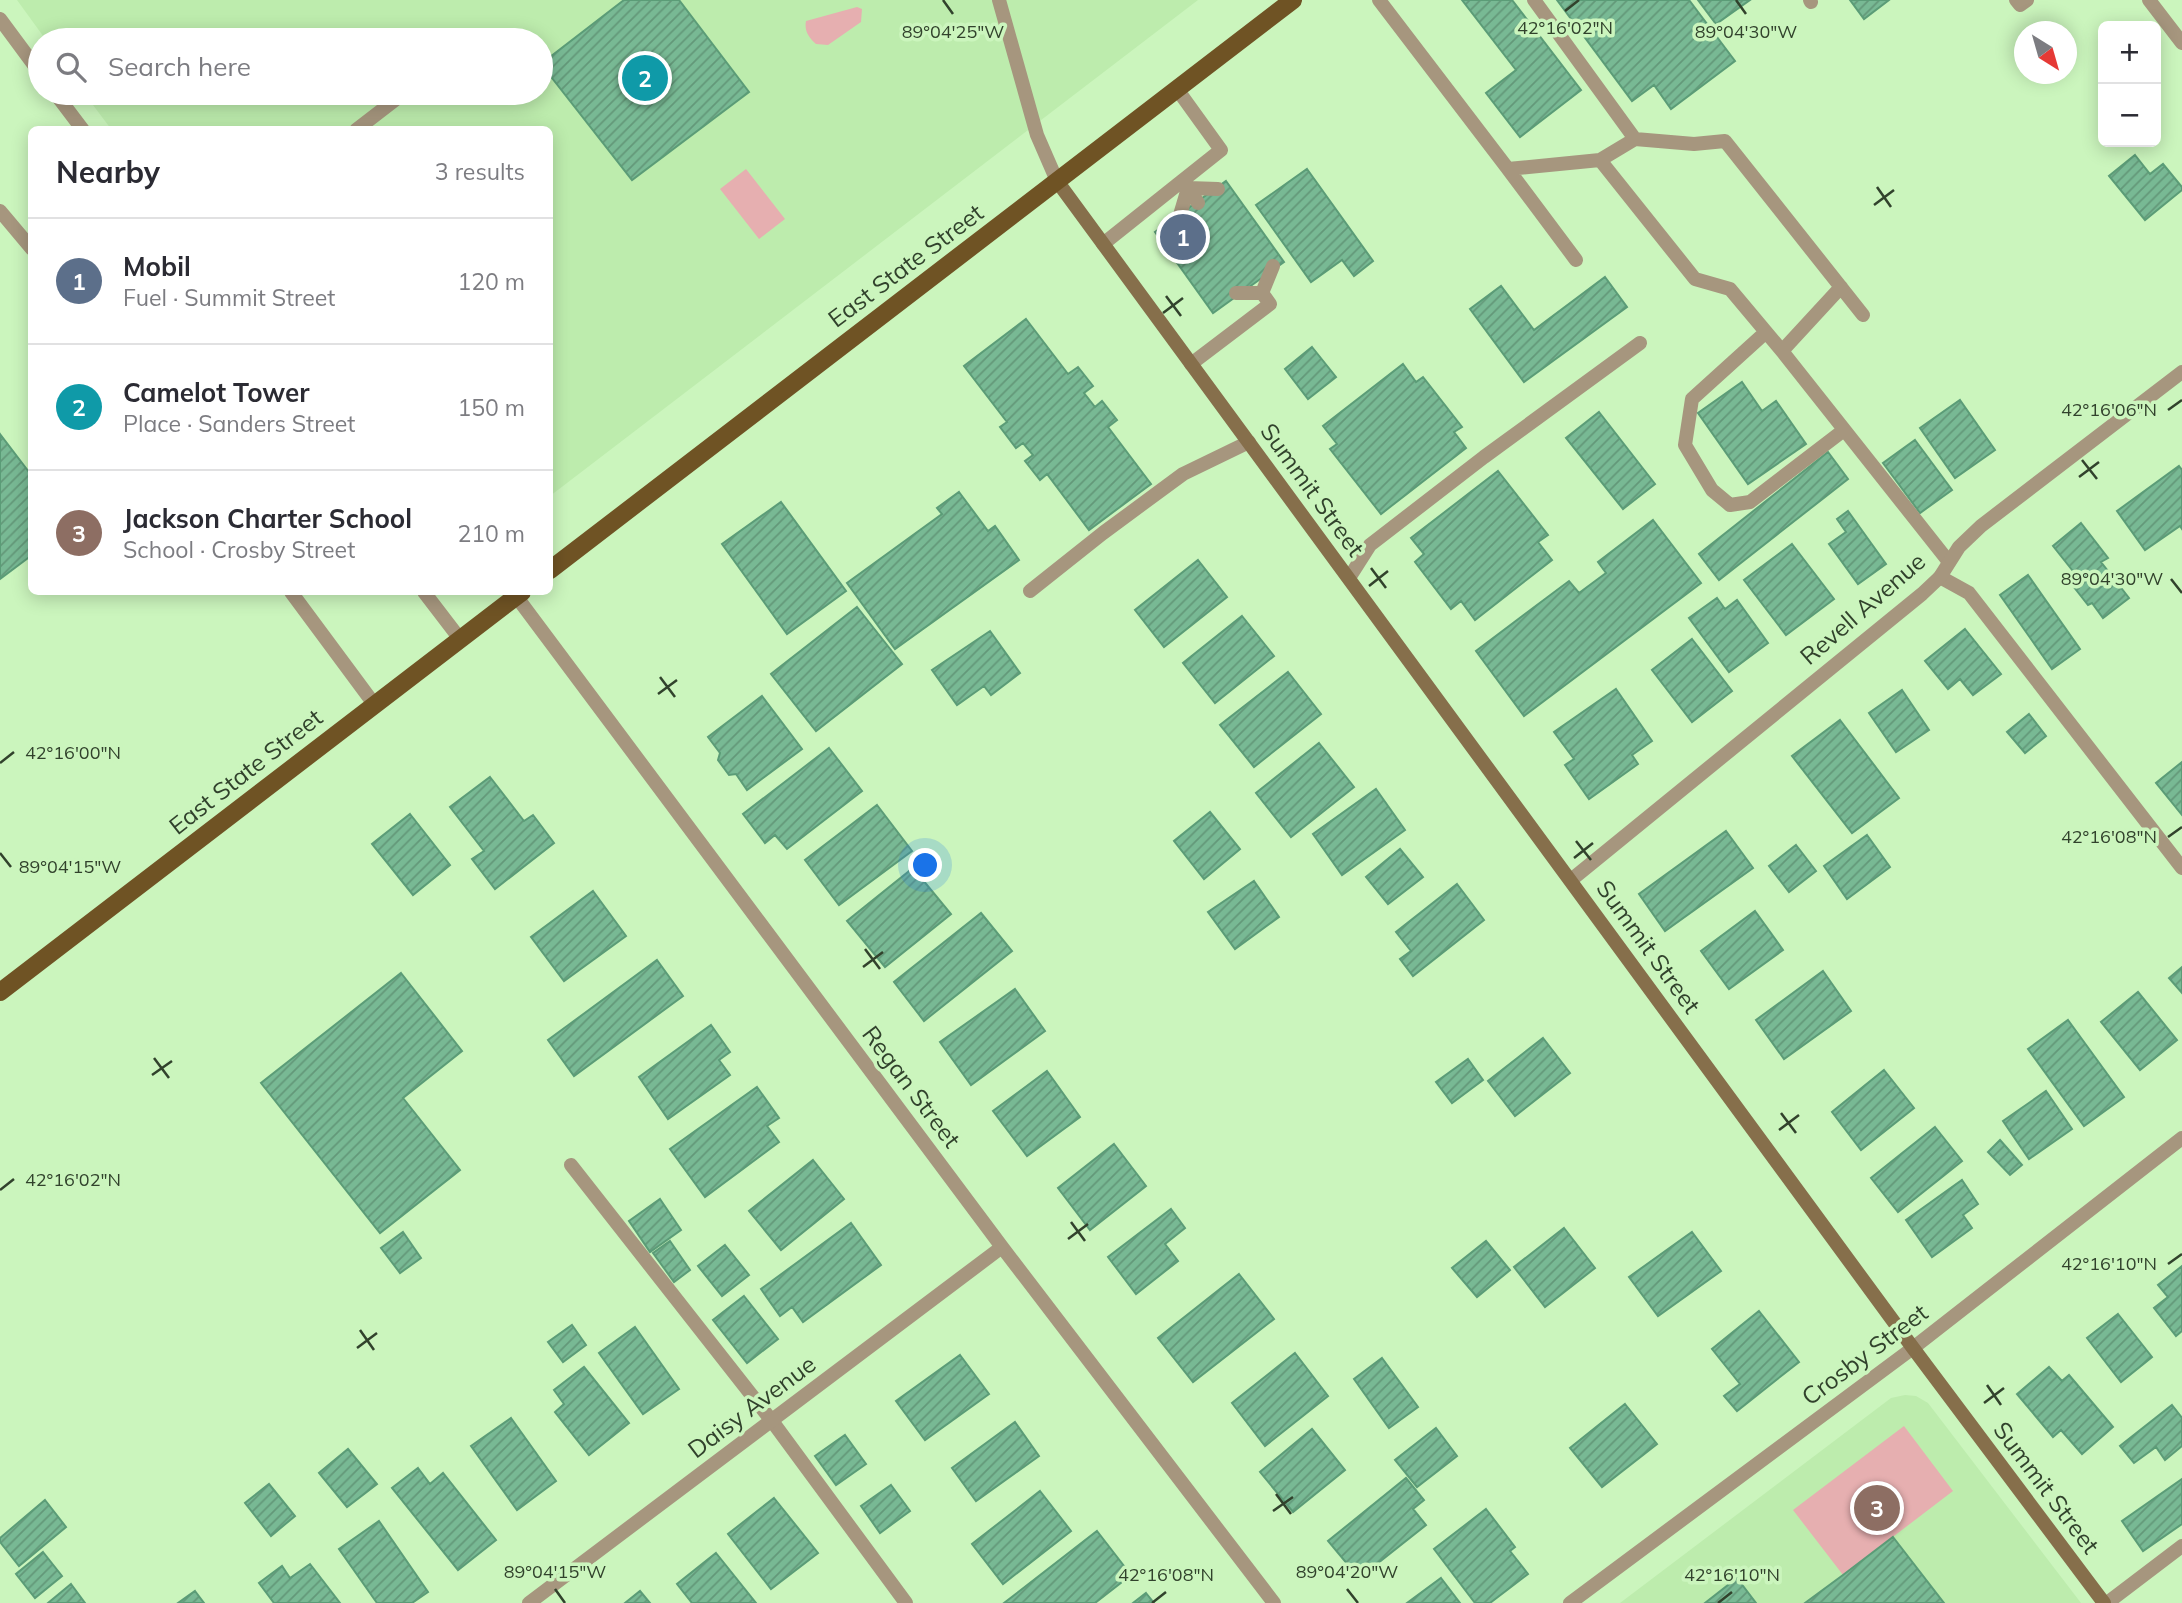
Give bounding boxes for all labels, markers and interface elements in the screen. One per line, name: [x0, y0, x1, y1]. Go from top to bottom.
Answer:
text: 42°16'02"N: [1517, 16, 1613, 39]
text: 89°04'25"W: [902, 20, 1004, 43]
text: 89°04'30"W: [1695, 20, 1797, 43]
north arrow: [2014, 21, 2077, 84]
map controls: [2098, 21, 2161, 147]
button: +: [2098, 21, 2161, 84]
search box: [28, 28, 553, 105]
icon: search: [52, 48, 90, 86]
text: Search here: [108, 50, 251, 83]
pin: 2: [622, 52, 668, 104]
button: −: [2098, 84, 2161, 147]
text: Nearby: [56, 153, 160, 191]
text: 3 results: [435, 157, 525, 186]
street label: East State Street: [822, 197, 989, 333]
pin: 1: [1160, 211, 1206, 263]
text: Mobil: [123, 250, 191, 283]
text: 1: [72, 267, 86, 296]
text: 120 m: [457, 267, 525, 296]
text: Fuel · Summit Street: [123, 283, 335, 312]
text: Camelot Tower: [123, 376, 309, 409]
text: 2: [72, 393, 86, 422]
text: 150 m: [457, 393, 525, 422]
text: 42°16'06"N: [2061, 398, 2157, 421]
text: Place · Sanders Street: [123, 409, 355, 438]
street label: Summit Street: [1254, 417, 1371, 562]
text: Jackson Charter School: [123, 502, 412, 535]
text: 3: [72, 519, 86, 548]
text: 210 m: [457, 519, 525, 548]
text: School · Crosby Street: [123, 535, 355, 564]
street label: Revell Avenue: [1794, 546, 1931, 671]
text: 89°04'30"W: [2061, 567, 2163, 590]
street label: East State Street: [163, 702, 328, 840]
text: 42°16'00"N: [25, 741, 121, 764]
text: 42°16'08"N: [2061, 825, 2157, 848]
your location: [908, 848, 942, 882]
text: 89°04'15"W: [19, 855, 121, 878]
street label: Summit Street: [1590, 874, 1707, 1019]
street label: Regan Street: [856, 1019, 967, 1153]
text: 42°16'02"N: [25, 1168, 121, 1191]
text: 42°16'10"N: [2061, 1252, 2157, 1275]
street label: Crosby Street: [1795, 1297, 1933, 1411]
street label: Daisy Avenue: [682, 1348, 821, 1464]
street label: Summit Street: [1987, 1415, 2106, 1559]
pin: 3: [1854, 1482, 1900, 1534]
text: 89°04'15"W: [504, 1560, 606, 1583]
text: 89°04'20"W: [1296, 1560, 1398, 1583]
text: 42°16'08"N: [1118, 1563, 1214, 1586]
text: 42°16'10"N: [1684, 1563, 1780, 1586]

